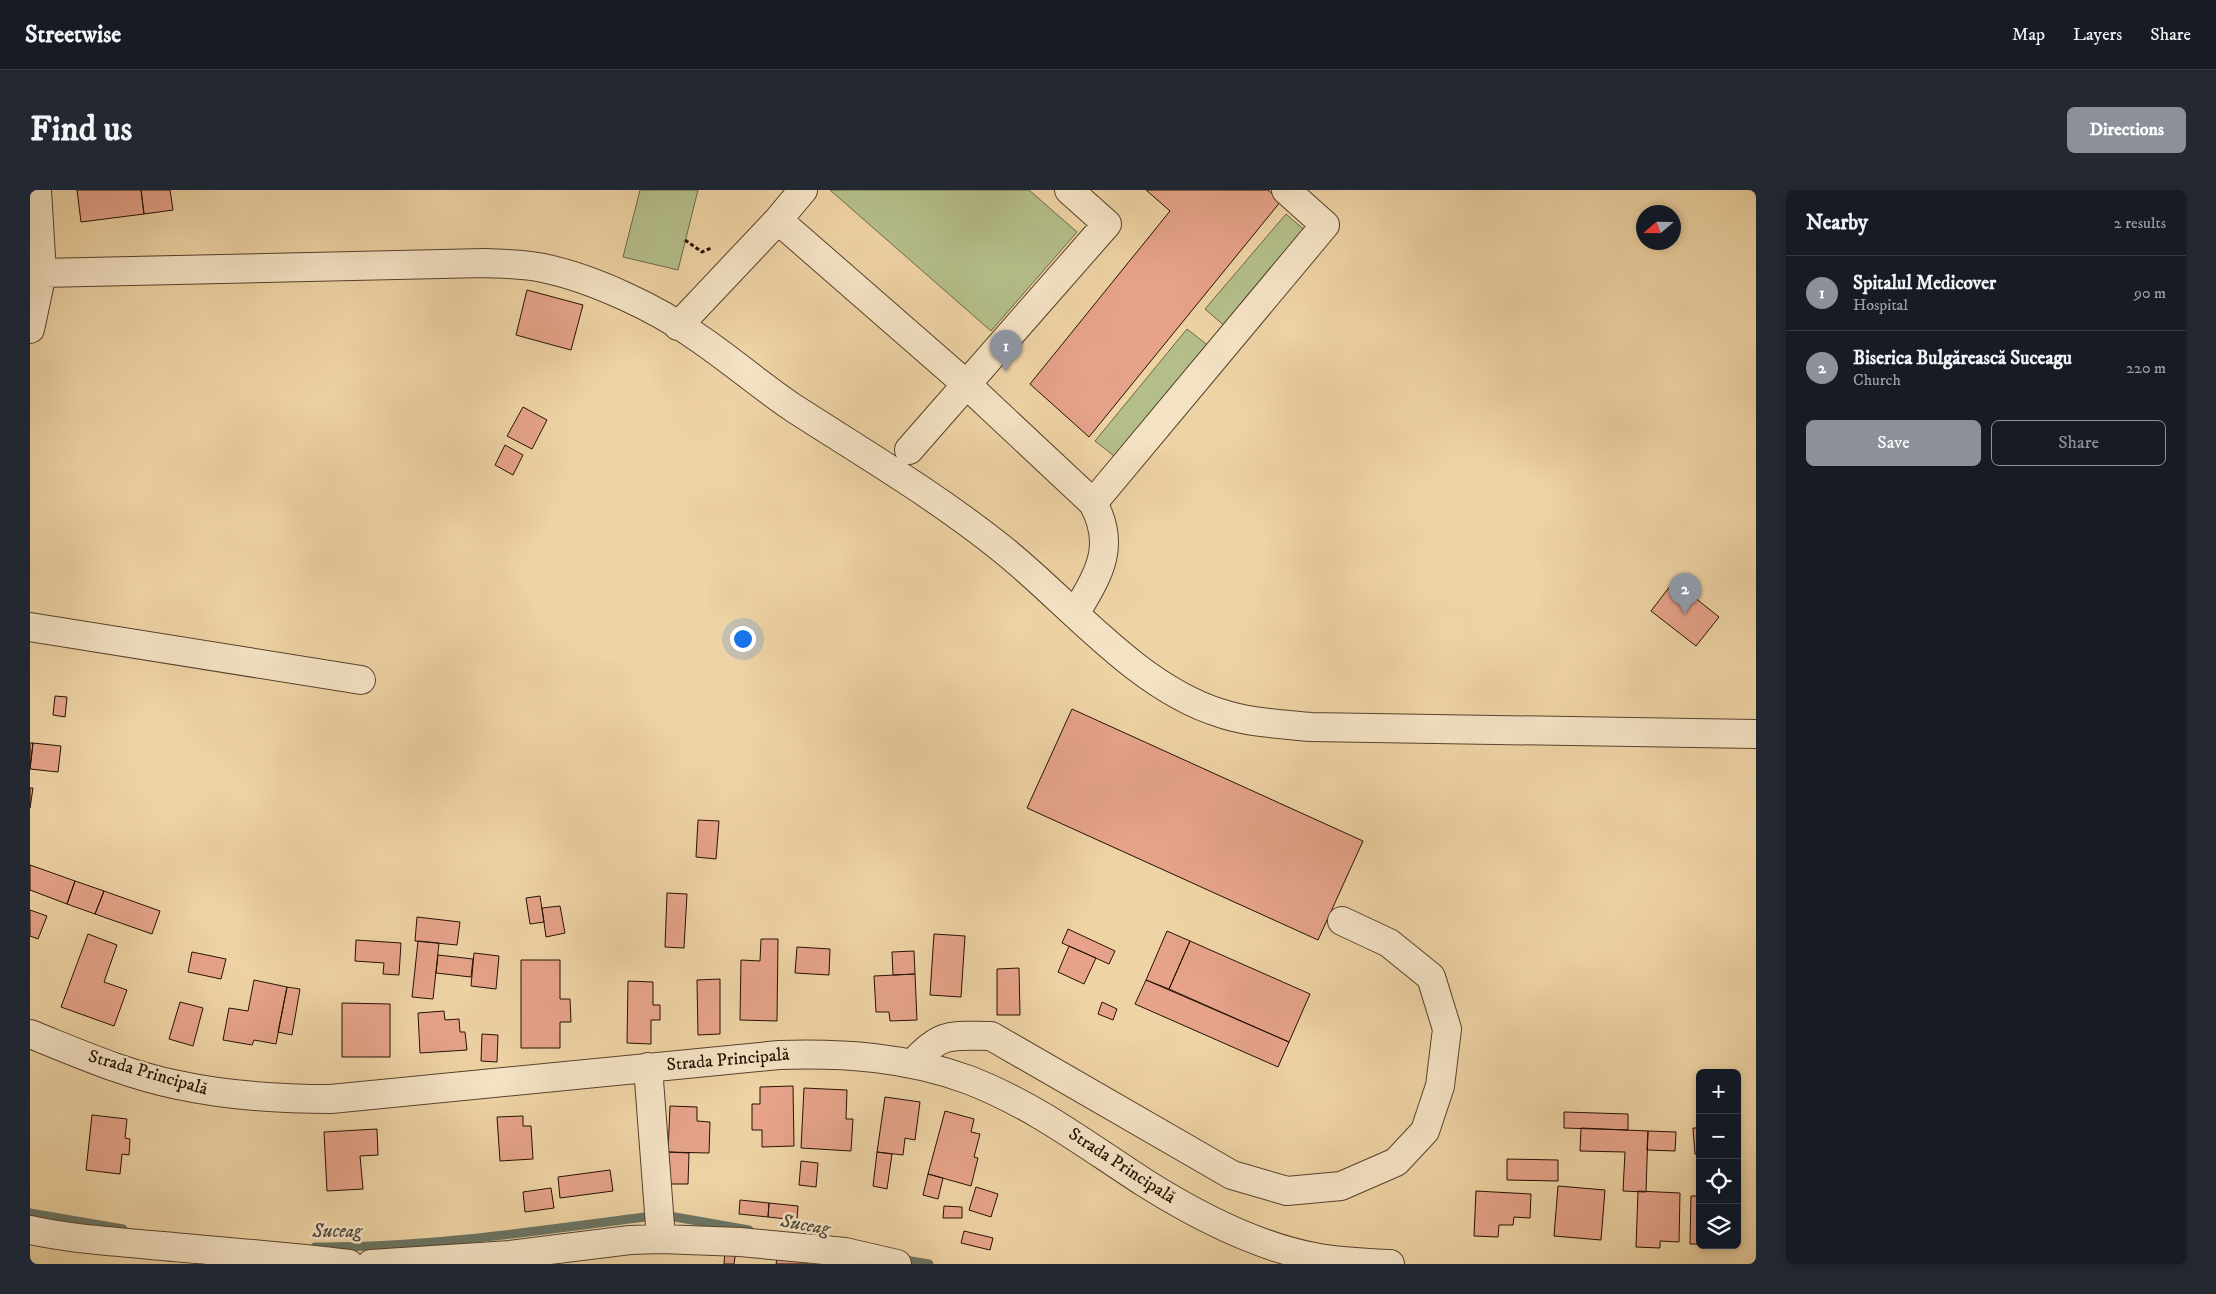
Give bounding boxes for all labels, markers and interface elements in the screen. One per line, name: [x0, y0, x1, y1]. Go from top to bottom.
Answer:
text: Streetwise: [25, 20, 121, 50]
text: Map: [2012, 24, 2045, 46]
text: Layers: [2073, 24, 2122, 46]
text: Share: [2150, 24, 2191, 46]
button: Directions: [2067, 107, 2186, 153]
text: Find us: [30, 108, 132, 152]
north arrow: [1636, 205, 1681, 250]
text: Nearby: [1806, 210, 1868, 236]
text: 2 results: [2114, 213, 2166, 233]
text: Spitalul Medicover: [1853, 272, 1996, 295]
text: 1: [1819, 283, 1825, 303]
text: 90 m: [2134, 283, 2166, 303]
text: Hospital: [1853, 295, 1908, 315]
pin: 1: [990, 330, 1022, 371]
text: Biserica Bulgărească Suceagu: [1853, 347, 2072, 370]
text: 2: [1818, 358, 1826, 378]
text: 220 m: [2126, 358, 2166, 378]
text: Church: [1853, 370, 1901, 390]
button: Save: [1806, 420, 1981, 466]
button: Share: [1991, 420, 2166, 466]
pin: 2: [1669, 573, 1701, 614]
your location: [730, 626, 756, 652]
street label: Strada Principală: [666, 1044, 791, 1076]
street label: Strada Principală: [86, 1045, 211, 1101]
map controls: [1696, 1069, 1741, 1249]
button: +: [1696, 1069, 1741, 1114]
button: −: [1696, 1114, 1741, 1159]
street label: Strada Principală: [1064, 1123, 1180, 1209]
button: locate: [1696, 1159, 1741, 1204]
button: layers: [1696, 1204, 1741, 1249]
water label: Suceag: [778, 1209, 833, 1241]
water label: Suceag: [311, 1220, 363, 1243]

